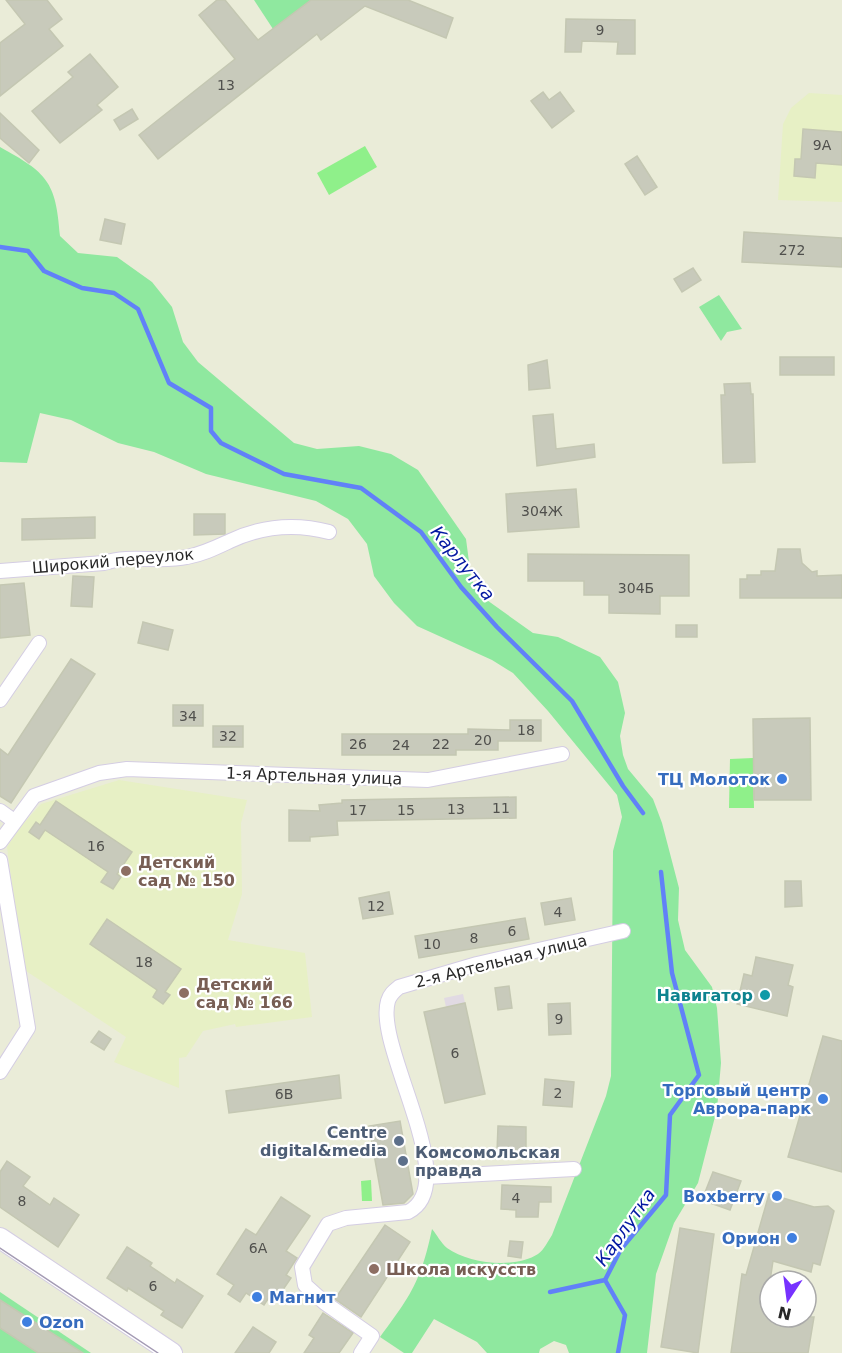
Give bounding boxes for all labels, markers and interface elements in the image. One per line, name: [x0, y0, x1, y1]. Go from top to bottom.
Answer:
house number: 9: [596, 22, 604, 38]
house number: 13: [217, 77, 235, 93]
house number: 9А: [813, 137, 832, 153]
house number: 272: [779, 242, 805, 258]
house number: 304Ж: [521, 503, 563, 519]
water label: Карлутка: [427, 522, 499, 604]
street label: Широкий переулок: [31, 544, 195, 578]
house number: 304Б: [618, 580, 654, 596]
house number: 34: [179, 708, 197, 724]
house number: 18: [517, 722, 535, 738]
house number: 32: [219, 728, 237, 744]
house number: 20: [474, 732, 492, 748]
house number: 26: [349, 736, 367, 752]
house number: 22: [432, 736, 450, 752]
house number: 24: [392, 737, 410, 753]
street label: 1-я Артельная улица: [226, 763, 402, 789]
place label: ТЦ Молоток: [658, 770, 770, 789]
marker: ТЦ Молоток: [775, 772, 789, 786]
house number: 11: [492, 800, 510, 816]
house number: 13: [447, 801, 465, 817]
house number: 17: [349, 802, 367, 818]
house number: 15: [397, 802, 415, 818]
house number: 16: [87, 838, 105, 854]
place label: Детский сад № 150: [138, 853, 235, 890]
marker: Детский сад № 150: [119, 864, 133, 878]
house number: 12: [367, 898, 385, 914]
house number: 4: [554, 904, 563, 920]
house number: 6: [508, 923, 517, 939]
street label: 2-я Артельная улица: [413, 930, 589, 992]
house number: 8: [470, 930, 478, 946]
house number: 10: [423, 936, 441, 952]
house number: 18: [135, 954, 153, 970]
place label: Детский сад № 166: [196, 975, 293, 1012]
marker: Детский сад № 166: [177, 986, 191, 1000]
place label: Навигатор: [657, 986, 753, 1005]
marker: Навигатор: [758, 988, 772, 1002]
house number: 9: [555, 1011, 563, 1027]
house number: 6: [451, 1045, 460, 1061]
place label: Торговый центр Аврора-парк: [662, 1081, 811, 1118]
house number: 2: [554, 1085, 562, 1101]
house number: 6В: [275, 1086, 293, 1102]
marker: Торговый центр Аврора-парк: [816, 1092, 830, 1106]
place label: Centre digital&media: [260, 1123, 387, 1160]
marker: Centre digital&media: [392, 1134, 406, 1148]
place label: Комсомольская правда: [415, 1143, 560, 1180]
marker: Комсомольская правда: [396, 1154, 410, 1168]
water label: Карлутка: [591, 1184, 659, 1270]
place label: Boxberry: [683, 1187, 766, 1206]
marker: Boxberry: [770, 1189, 784, 1203]
house number: 4: [512, 1190, 521, 1206]
house number: 8: [18, 1193, 26, 1209]
place label: Орион: [722, 1229, 780, 1248]
marker: Орион: [785, 1231, 799, 1245]
house number: 6А: [249, 1240, 268, 1256]
place label: Школа искусств: [386, 1260, 536, 1279]
marker: Школа искусств: [367, 1262, 381, 1276]
north arrow: [758, 1269, 818, 1329]
house number: 6: [149, 1278, 158, 1294]
place label: Магнит: [269, 1288, 336, 1307]
marker: Магнит: [250, 1290, 264, 1304]
text: N: [776, 1302, 793, 1324]
place label: Ozon: [39, 1313, 84, 1332]
marker: Ozon: [20, 1315, 34, 1329]

